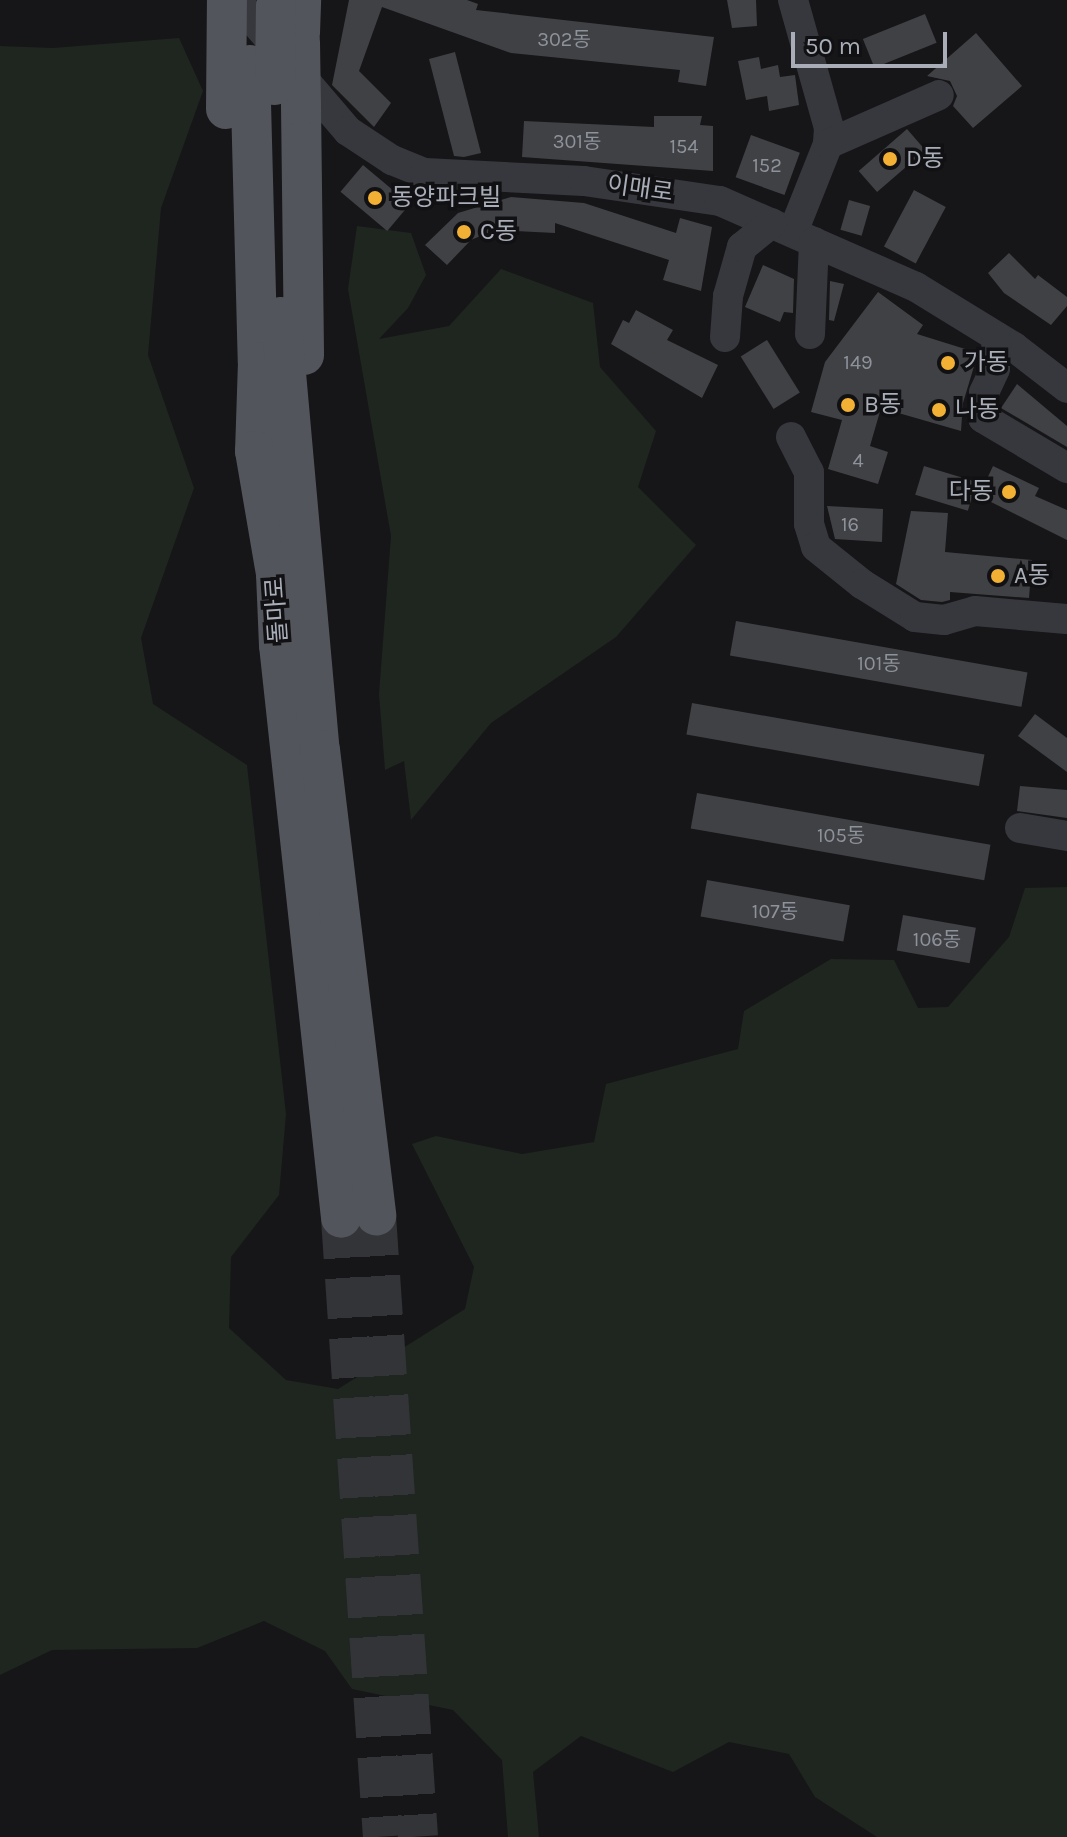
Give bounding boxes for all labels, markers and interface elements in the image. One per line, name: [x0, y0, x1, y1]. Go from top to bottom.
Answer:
scale bar: [795, 16, 951, 66]
house number: 302동: [537, 27, 591, 51]
text: 50 m: [805, 32, 861, 60]
house number: 301동: [553, 129, 601, 153]
house number: 154: [669, 134, 699, 158]
place label: D동: [906, 145, 944, 173]
marker: D동: [881, 150, 899, 168]
house number: 152: [752, 153, 782, 177]
street label: 이매로: [605, 170, 675, 208]
place label: 동양파크빌: [391, 184, 501, 212]
marker: 동양파크빌: [366, 189, 384, 207]
place label: C동: [480, 218, 517, 246]
marker: C동: [455, 223, 473, 241]
place label: 가동: [964, 349, 1008, 377]
house number: 149: [843, 350, 873, 374]
marker: 가동: [939, 354, 957, 372]
place label: B동: [864, 391, 901, 419]
marker: B동: [839, 396, 857, 414]
place label: 나동: [955, 396, 999, 424]
marker: 나동: [930, 401, 948, 419]
house number: 4: [852, 448, 864, 472]
place label: 다동: [949, 478, 993, 506]
marker: 다동: [1000, 483, 1018, 501]
house number: 16: [841, 512, 859, 536]
place label: A동: [1014, 562, 1050, 590]
marker: A동: [989, 567, 1007, 585]
street label: 돌마로: [260, 576, 294, 644]
house number: 101동: [857, 651, 901, 675]
house number: 105동: [817, 823, 865, 847]
house number: 107동: [752, 899, 798, 923]
house number: 106동: [913, 927, 961, 951]

